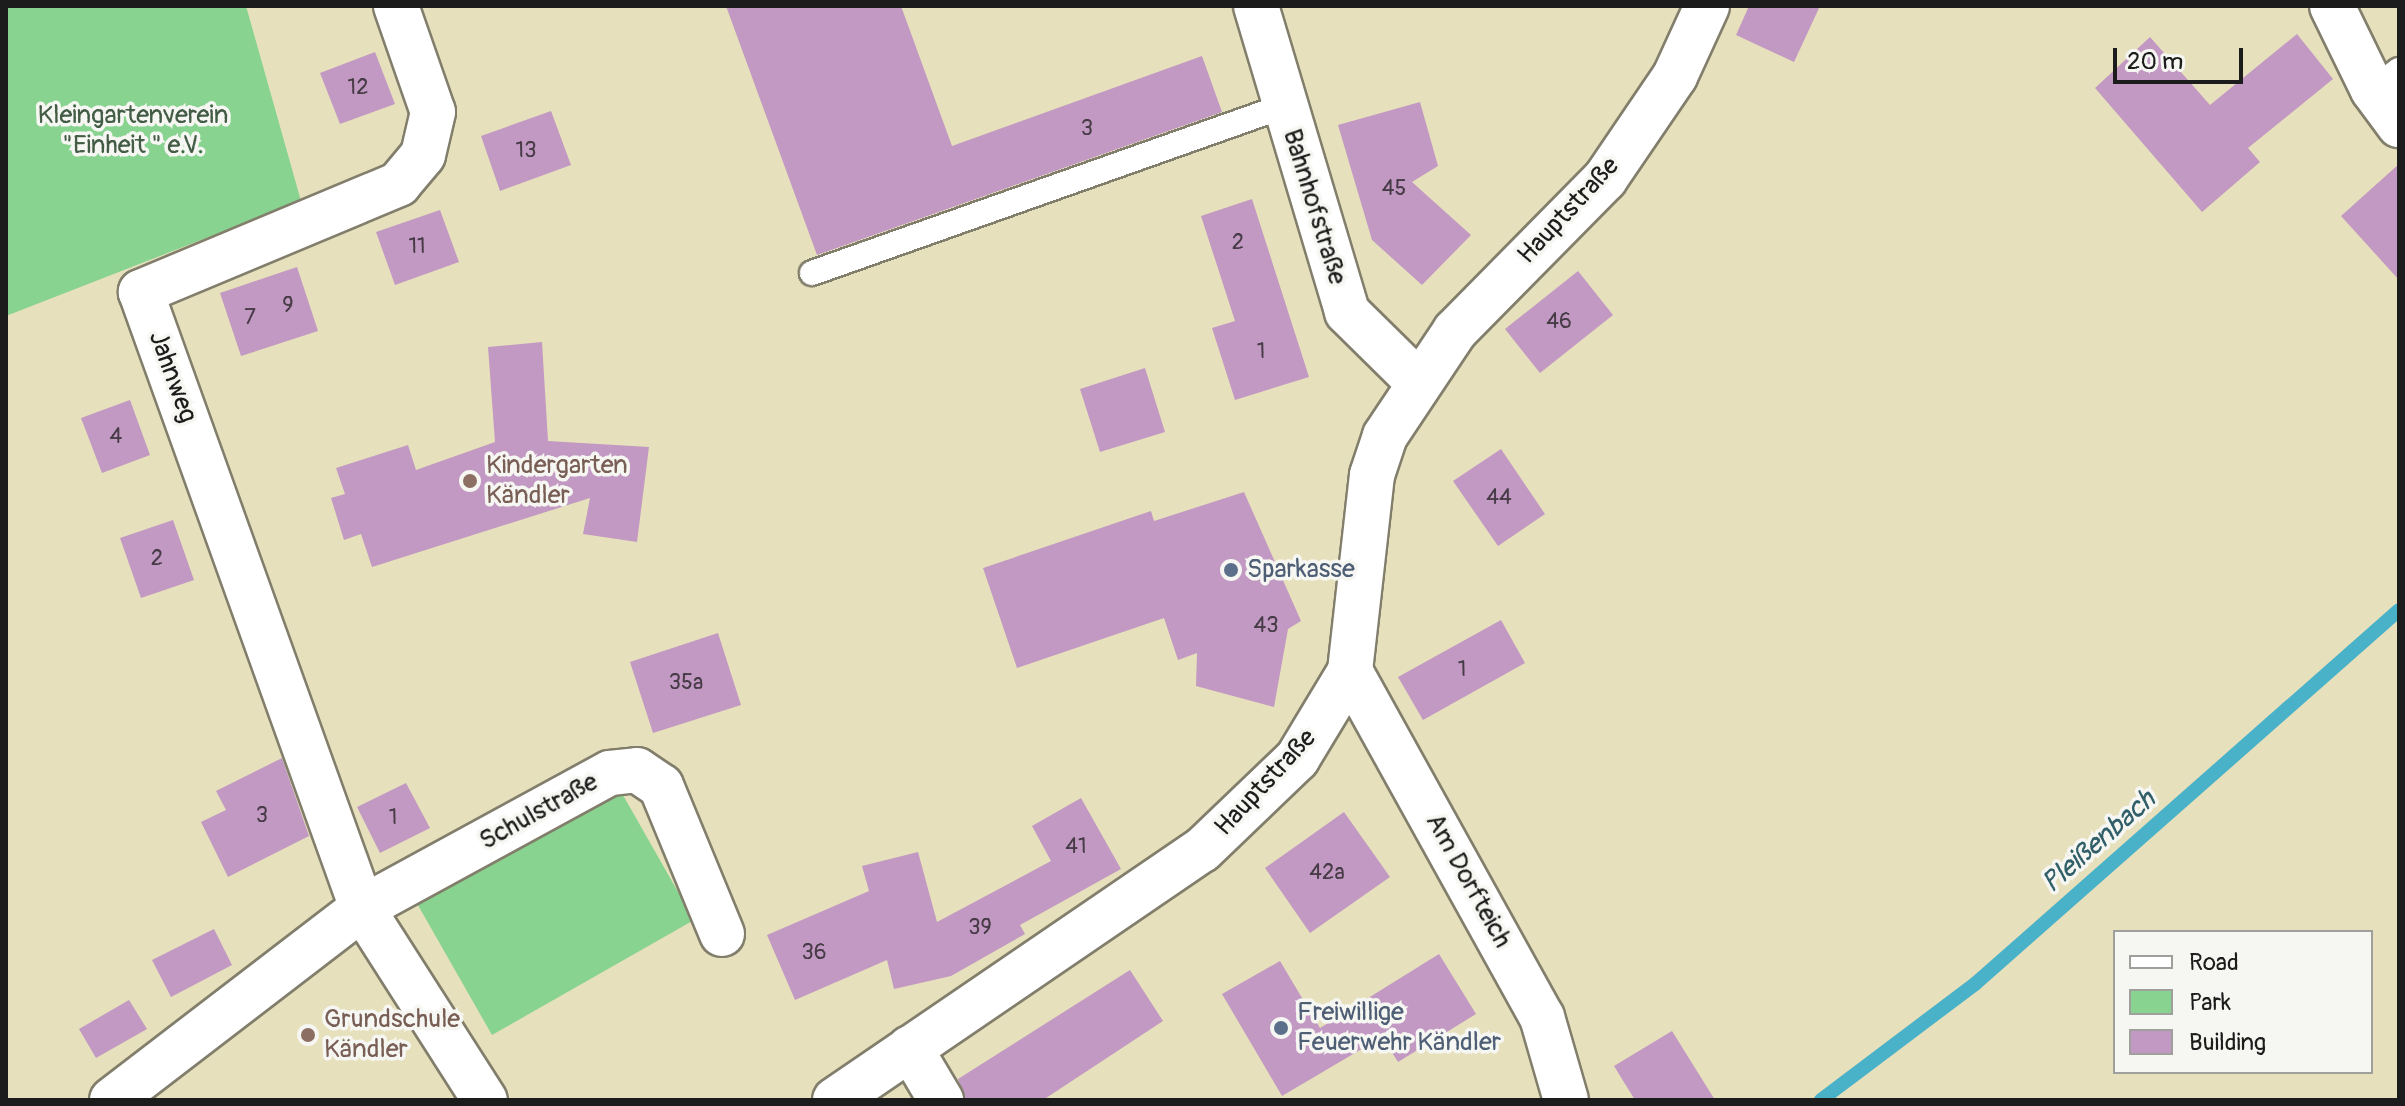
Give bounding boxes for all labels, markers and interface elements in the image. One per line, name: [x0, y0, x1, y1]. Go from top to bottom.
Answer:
scale bar: [2117, 32, 2247, 82]
text: 20 m: [2127, 47, 2183, 76]
house number: 12: [348, 75, 368, 101]
park label: Kleingartenverein "Einheit " e.V.: [38, 100, 228, 162]
house number: 3: [1081, 116, 1093, 142]
street label: Bahnhofstraße: [1276, 126, 1352, 288]
house number: 13: [516, 138, 536, 164]
street label: Hauptstraße: [1512, 151, 1626, 271]
house number: 45: [1382, 176, 1406, 202]
house number: 2: [1232, 230, 1244, 256]
house number: 11: [408, 234, 426, 260]
house number: 9: [282, 293, 294, 319]
house number: 7: [244, 305, 256, 331]
house number: 46: [1546, 309, 1572, 335]
street label: Jahnweg: [141, 327, 203, 427]
house number: 1: [1257, 339, 1265, 365]
house number: 4: [110, 424, 122, 450]
place label: Kindergarten Kändler: [486, 450, 628, 512]
marker: Kindergarten Kändler: [461, 472, 479, 490]
house number: 44: [1486, 485, 1512, 511]
house number: 2: [151, 546, 163, 572]
place label: Sparkasse: [1247, 554, 1355, 586]
marker: Sparkasse: [1222, 561, 1240, 579]
house number: 43: [1253, 613, 1279, 639]
house number: 1: [1458, 657, 1466, 683]
house number: 35a: [669, 670, 703, 696]
street label: Hauptstraße: [1209, 723, 1323, 843]
street label: Schulstraße: [474, 767, 604, 857]
water label: Pleißenbach: [2035, 784, 2163, 900]
house number: 3: [256, 803, 268, 829]
house number: 1: [389, 805, 397, 831]
street label: Am Dorfteich: [1418, 808, 1518, 954]
house number: 41: [1065, 834, 1087, 860]
house number: 42a: [1309, 860, 1345, 886]
house number: 39: [968, 915, 992, 941]
legend: [2113, 930, 2373, 1074]
house number: 36: [801, 940, 827, 966]
text: Road: [2189, 948, 2239, 977]
text: Park: [2189, 988, 2231, 1017]
place label: Freiwillige Feuerwehr Kändler: [1297, 997, 1501, 1058]
place label: Grundschule Kändler: [324, 1004, 460, 1066]
marker: Freiwillige Feuerwehr Kändler: [1272, 1019, 1290, 1037]
marker: Grundschule Kändler: [299, 1026, 317, 1044]
text: Building: [2189, 1028, 2266, 1057]

